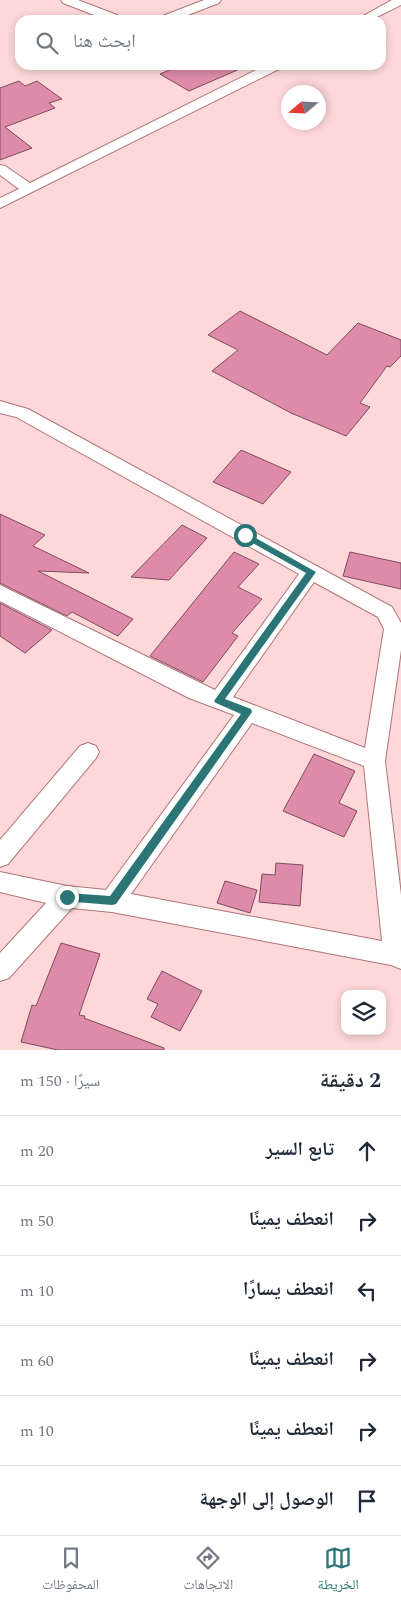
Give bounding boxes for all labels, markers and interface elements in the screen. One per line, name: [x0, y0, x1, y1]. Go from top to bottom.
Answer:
search box: [15, 15, 386, 70]
text: ابحث هنا: [73, 27, 136, 56]
icon: search: [33, 29, 61, 57]
north arrow: [281, 85, 326, 130]
route start: [234, 524, 257, 547]
route end: [56, 886, 79, 909]
map controls: [341, 990, 386, 1035]
button: layers: [341, 990, 386, 1035]
text: 2 دقيقة: [320, 1065, 381, 1097]
text: سيرًا · 150 m: [20, 1069, 100, 1093]
text: تابع السير: [266, 1135, 334, 1164]
icon: ahead: [353, 1137, 381, 1165]
text: 20 m: [20, 1139, 54, 1163]
text: انعطف يمينًا: [249, 1205, 334, 1234]
icon: right: [353, 1207, 381, 1235]
text: 50 m: [20, 1209, 54, 1233]
text: انعطف يسارًا: [243, 1275, 334, 1304]
icon: left: [353, 1277, 381, 1305]
text: 10 m: [20, 1279, 54, 1303]
text: انعطف يمينًا: [249, 1345, 334, 1374]
icon: right: [353, 1347, 381, 1375]
text: 60 m: [20, 1349, 54, 1373]
text: انعطف يمينًا: [249, 1415, 334, 1444]
icon: right: [353, 1417, 381, 1445]
text: 10 m: [20, 1419, 54, 1443]
text: الوصول إلى الوجهة: [200, 1485, 334, 1514]
icon: arrive: [353, 1487, 381, 1515]
tab: المحفوظات: [42, 1544, 99, 1598]
tab: الاتجاهات: [184, 1544, 233, 1598]
tab: الخريطة: [318, 1544, 359, 1598]

